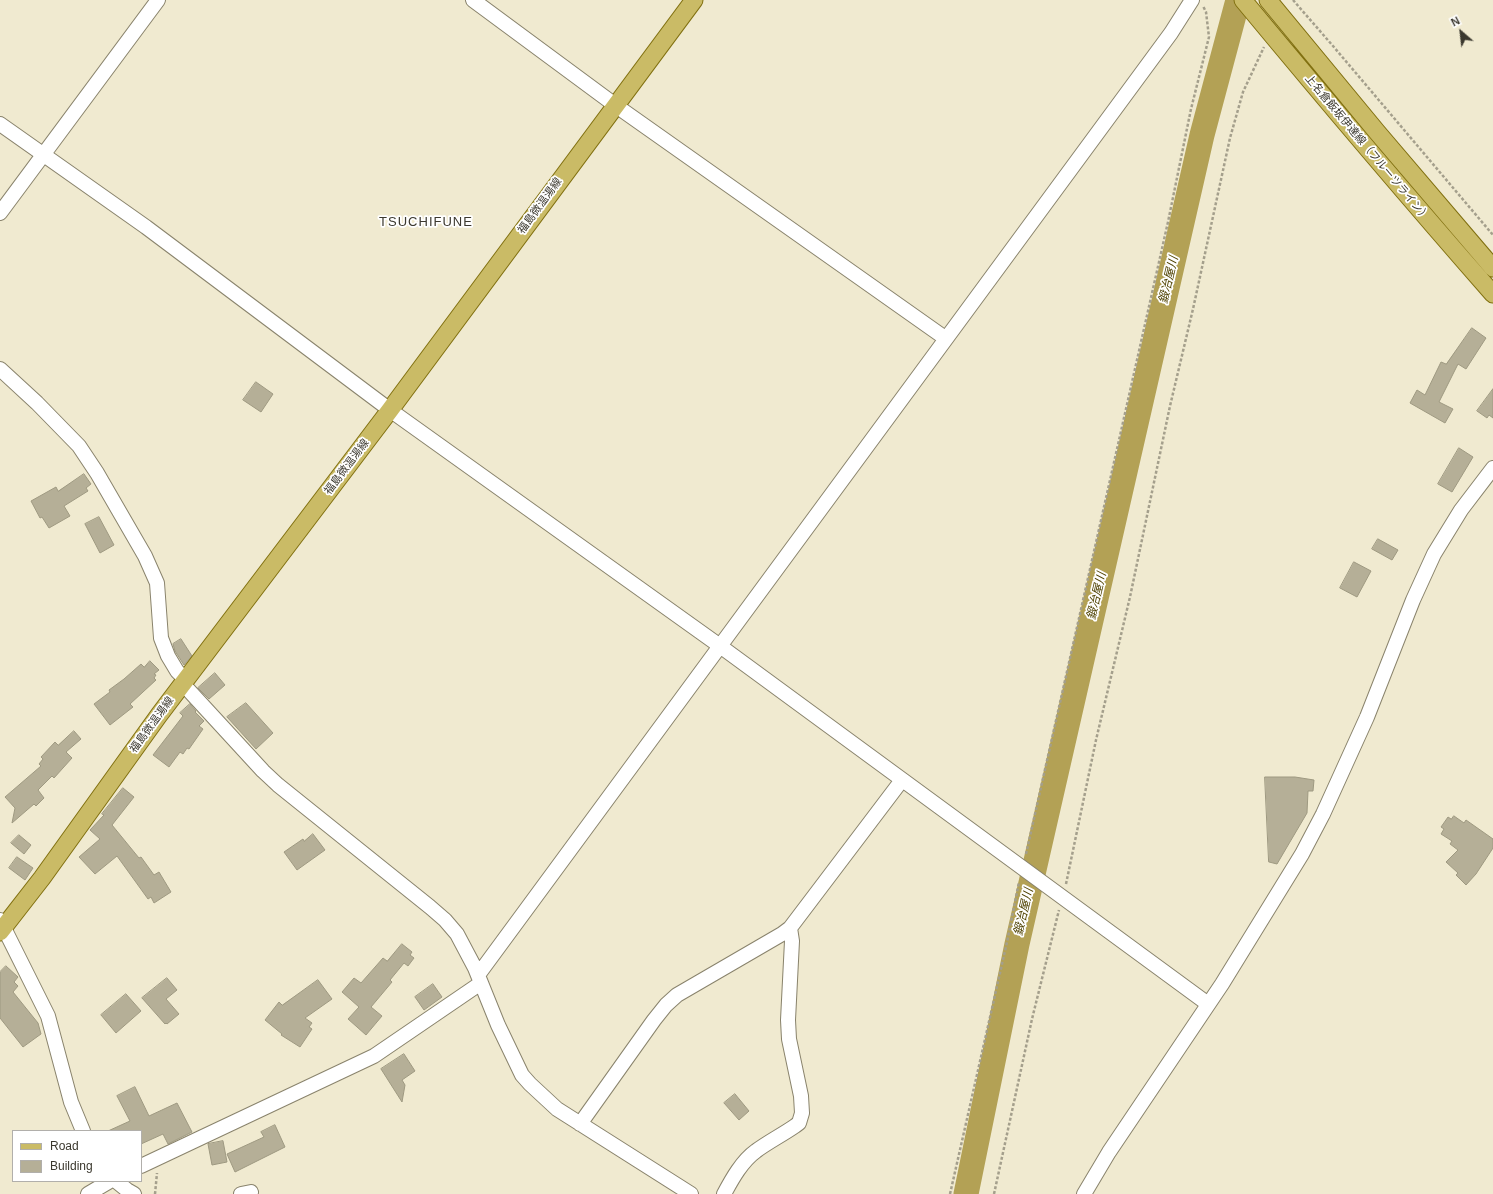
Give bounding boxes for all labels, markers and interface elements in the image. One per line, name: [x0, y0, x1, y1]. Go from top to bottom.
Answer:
north arrow: [1441, 12, 1481, 52]
text: N: [1449, 14, 1462, 29]
street label: 上名倉飯坂伊達線（フルーツライン）: [1302, 72, 1432, 224]
street label: 福島微温湯線: [515, 175, 565, 237]
district label: TSUCHIFUNE: [379, 214, 473, 230]
water label: 鍛冶屋川: [1157, 255, 1181, 305]
street label: 福島微温湯線: [322, 437, 372, 497]
water label: 鍛冶屋川: [1085, 571, 1109, 621]
street label: 福島微温湯線: [127, 694, 177, 756]
water label: 鍛冶屋川: [1012, 887, 1036, 937]
legend: [12, 1130, 142, 1182]
text: Road: [50, 1139, 79, 1153]
text: Building: [50, 1159, 93, 1173]

